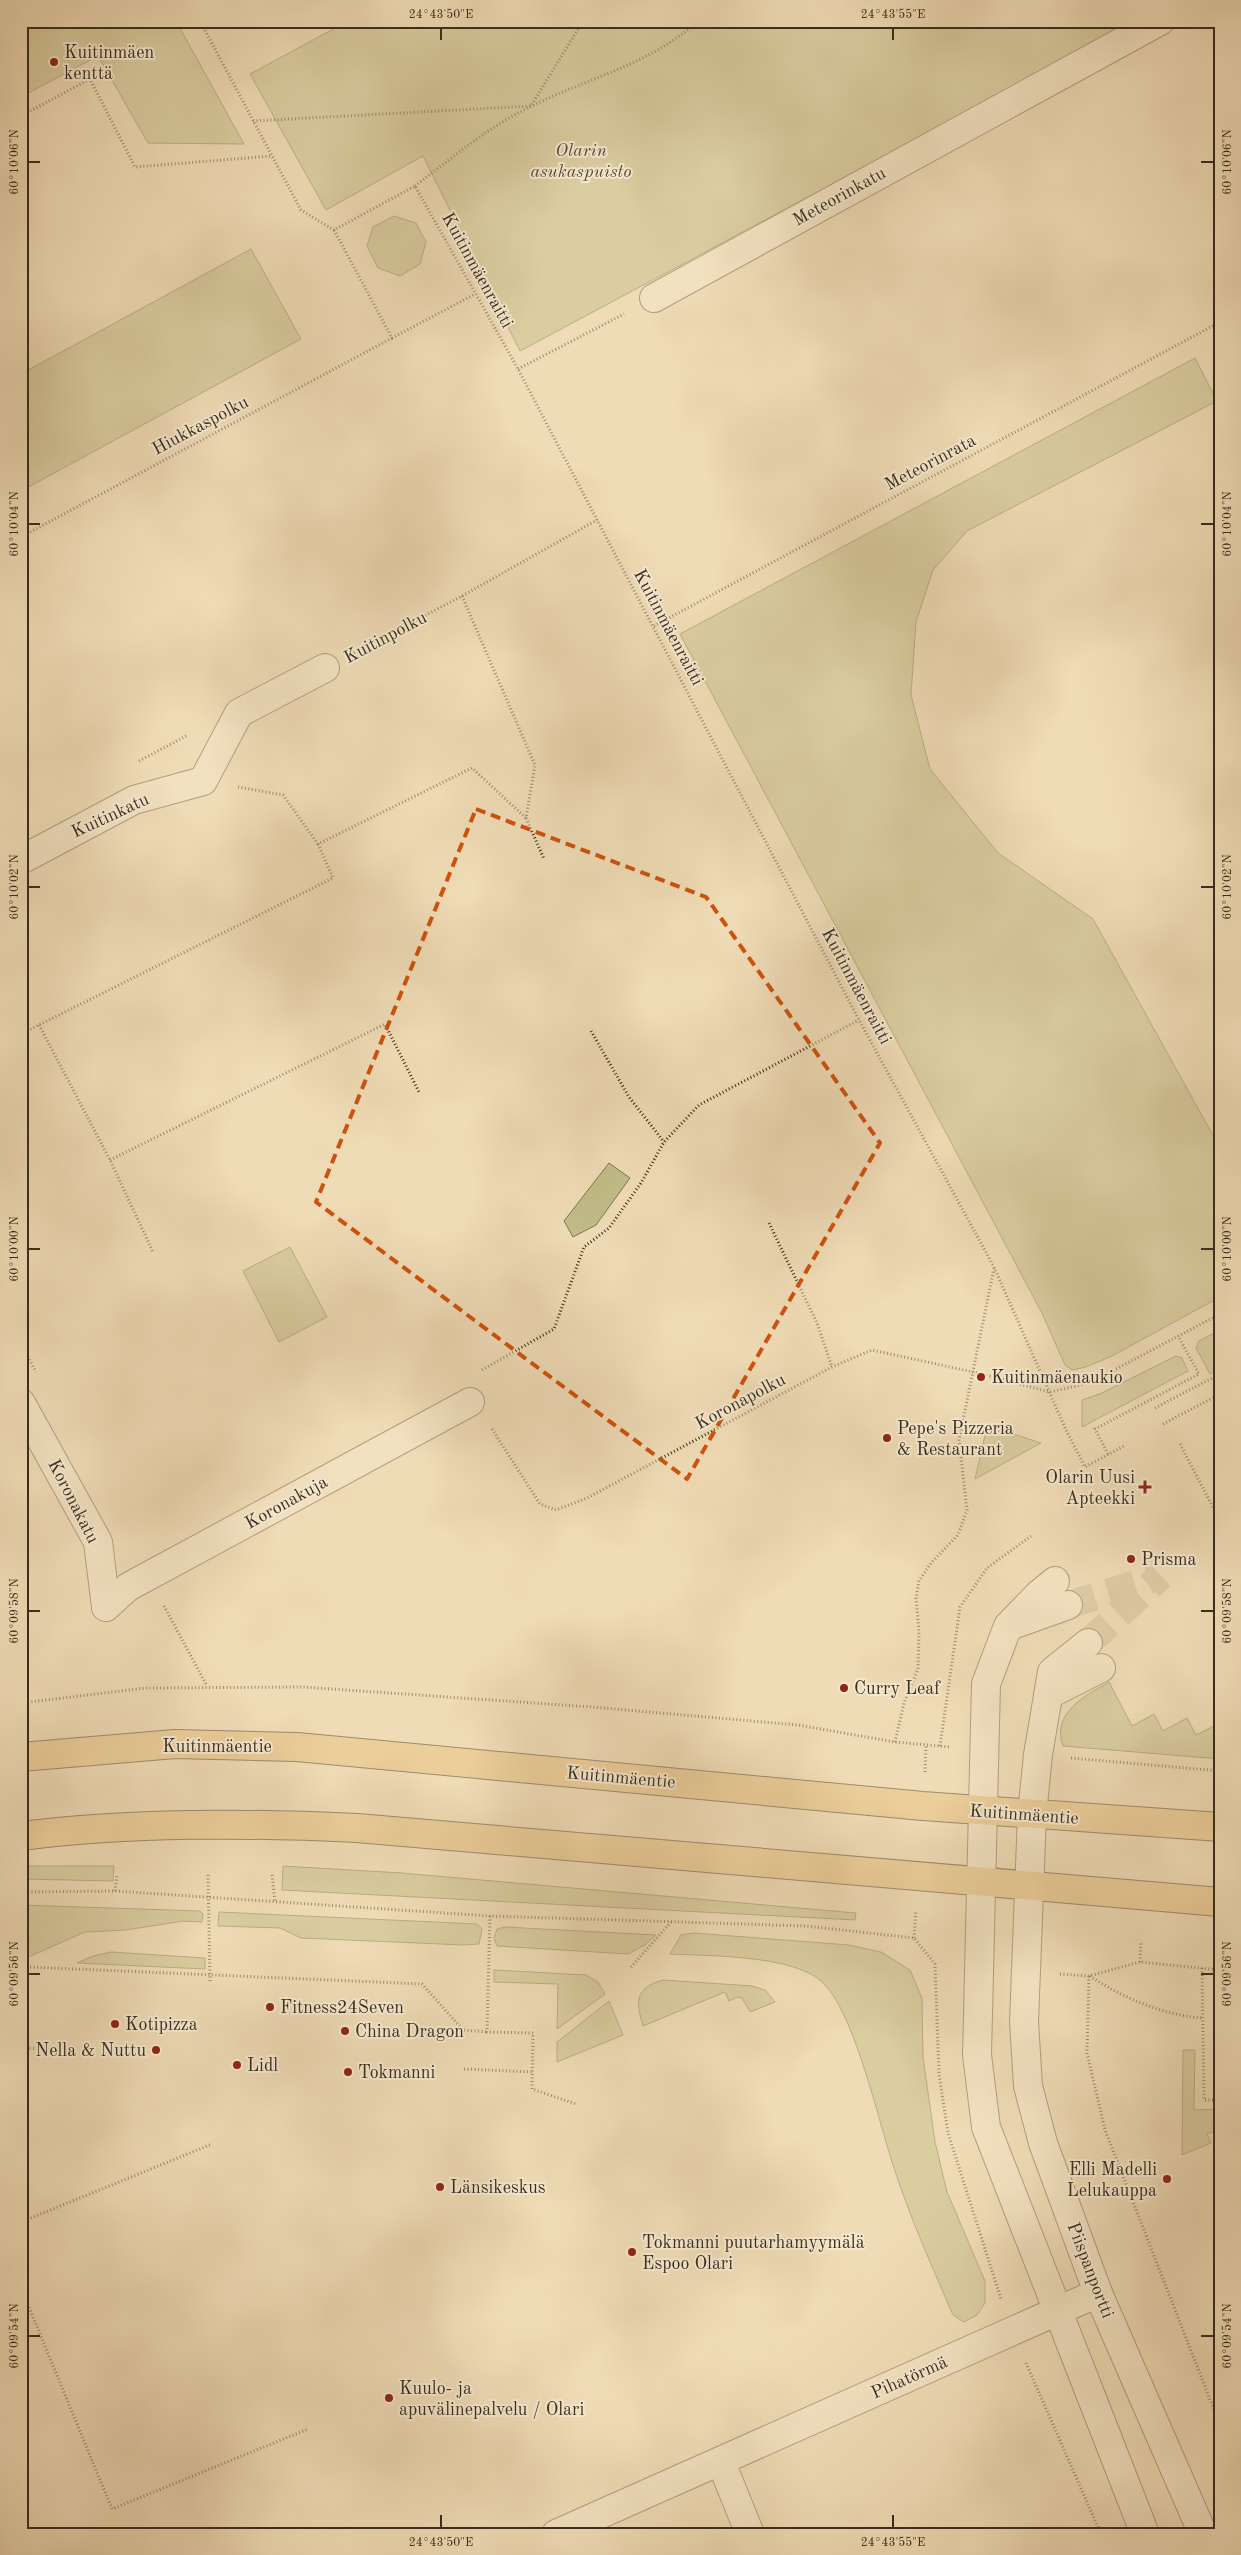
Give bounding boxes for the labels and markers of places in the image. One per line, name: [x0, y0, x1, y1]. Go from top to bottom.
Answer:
place label: Kuitinmäen kenttä: [64, 44, 154, 83]
marker: Kuitinmäen kenttä: [48, 56, 60, 68]
place label: Kuitinmäenaukio: [991, 1369, 1123, 1387]
marker: Kuitinmäenaukio: [975, 1371, 987, 1383]
place label: Pepe's Pizzeria & Restaurant: [897, 1420, 1014, 1459]
marker: Pepe's Pizzeria & Restaurant: [881, 1432, 893, 1444]
place label: Olarin Uusi Apteekki: [1045, 1469, 1135, 1508]
marker: Olarin Uusi Apteekki: [1139, 1481, 1151, 1493]
place label: Prisma: [1141, 1551, 1197, 1569]
marker: Prisma: [1125, 1553, 1137, 1565]
place label: Curry Leaf: [854, 1680, 941, 1698]
marker: Curry Leaf: [838, 1682, 850, 1694]
place label: Fitness24Seven: [280, 1999, 404, 2017]
marker: Fitness24Seven: [264, 2001, 276, 2013]
place label: Kotipizza: [125, 2016, 198, 2034]
marker: Kotipizza: [109, 2018, 121, 2030]
place label: China Dragon: [355, 2023, 464, 2041]
marker: China Dragon: [339, 2025, 351, 2037]
place label: Nella & Nuttu: [35, 2042, 146, 2060]
marker: Nella & Nuttu: [150, 2044, 162, 2056]
place label: Lidl: [247, 2057, 278, 2075]
marker: Lidl: [231, 2059, 243, 2071]
place label: Tokmanni: [358, 2064, 436, 2082]
marker: Tokmanni: [342, 2066, 354, 2078]
place label: Elli Madelli Lelukauppa: [1067, 2161, 1157, 2200]
marker: Elli Madelli Lelukauppa: [1161, 2173, 1173, 2185]
place label: Länsikeskus: [450, 2179, 546, 2197]
marker: Länsikeskus: [434, 2181, 446, 2193]
place label: Tokmanni puutarhamyymälä Espoo Olari: [642, 2234, 865, 2273]
marker: Tokmanni puutarhamyymälä Espoo Olari: [626, 2246, 638, 2258]
place label: Kuulo- ja apuvälinepalvelu / Olari: [399, 2380, 584, 2419]
marker: Kuulo- ja apuvälinepalvelu / Olari: [383, 2392, 395, 2404]

